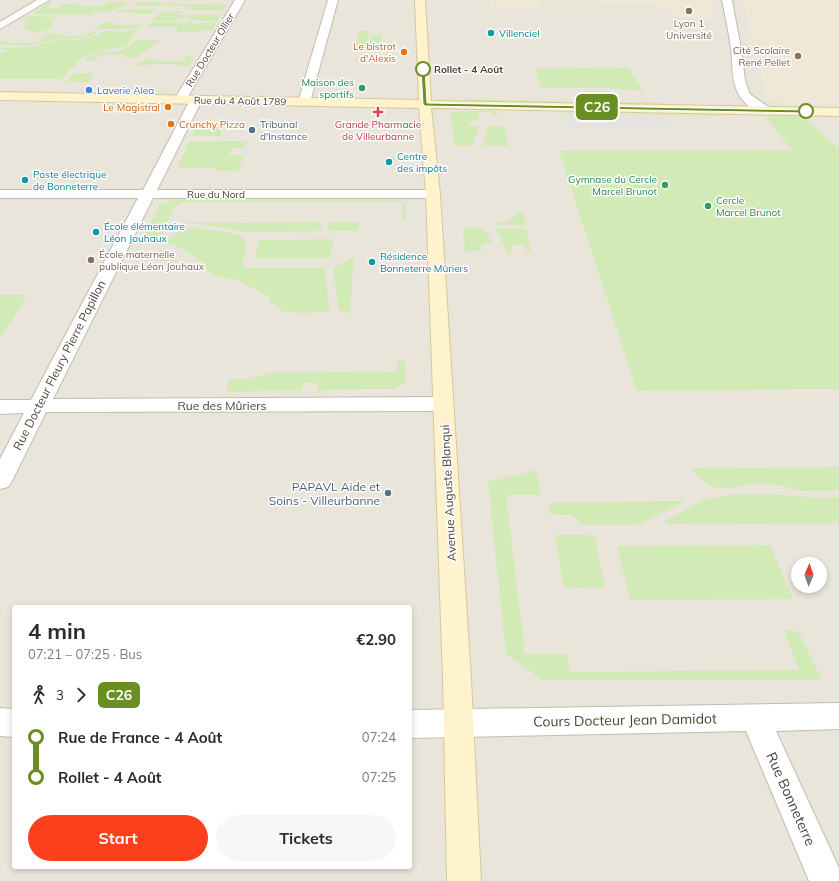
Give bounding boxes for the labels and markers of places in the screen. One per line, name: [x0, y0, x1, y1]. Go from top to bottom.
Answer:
marker: Lyon 1 Université: [684, 6, 694, 16]
place label: Lyon 1 Université: [666, 17, 712, 42]
place label: Villenciel: [499, 27, 540, 40]
marker: Villenciel: [486, 28, 496, 38]
place label: Le bistrot d'Alexis: [353, 40, 396, 65]
place label: Cité Scolaire René Pellet: [733, 44, 790, 69]
marker: Le bistrot d'Alexis: [399, 47, 409, 57]
marker: Cité Scolaire René Pellet: [793, 51, 803, 61]
marker: Rollet - 4 Août: [415, 61, 431, 77]
place label: Rollet - 4 Août: [434, 63, 503, 76]
place label: Maison des sportifs: [302, 76, 354, 101]
marker: Maison des sportifs: [357, 83, 367, 93]
place label: Laverie Alea: [97, 84, 154, 97]
marker: Laverie Alea: [84, 85, 94, 95]
place label: Le Magistral: [103, 101, 160, 114]
marker: Le Magistral: [163, 102, 173, 112]
unlabelled marker: [798, 103, 814, 119]
marker: Grande Pharmacie de Villeurbanne: [373, 107, 383, 117]
place label: Crunchy Pizza: [179, 118, 245, 131]
place label: Tribunal d'Instance: [260, 118, 307, 143]
place label: Grande Pharmacie de Villeurbanne: [335, 118, 421, 143]
marker: Crunchy Pizza: [166, 119, 176, 129]
marker: Tribunal d'Instance: [247, 125, 257, 135]
place label: Centre des impôts: [397, 150, 447, 175]
marker: Centre des impôts: [384, 157, 394, 167]
place label: Poste électrique de Bonneterre: [33, 168, 106, 193]
place label: Gymnase du Cercle Marcel Brunot: [568, 173, 657, 198]
marker: Poste électrique de Bonneterre: [20, 175, 30, 185]
marker: Gymnase du Cercle Marcel Brunot: [660, 180, 670, 190]
place label: Cercle Marcel Brunot: [716, 194, 781, 219]
marker: Cercle Marcel Brunot: [703, 201, 713, 211]
place label: École élémentaire Léon Jouhaux: [104, 220, 185, 245]
marker: École élémentaire Léon Jouhaux: [91, 227, 101, 237]
place label: École maternelle publique Léon Jouhaux: [99, 248, 205, 273]
place label: Résidence Bonneterre Mûriers: [380, 250, 468, 275]
marker: École maternelle publique Léon Jouhaux: [86, 255, 96, 265]
marker: Résidence Bonneterre Mûriers: [367, 257, 377, 267]
place label: PAPAVL Aide et Soins - Villeurbanne: [269, 479, 380, 508]
marker: PAPAVL Aide et Soins - Villeurbanne: [383, 488, 393, 498]

